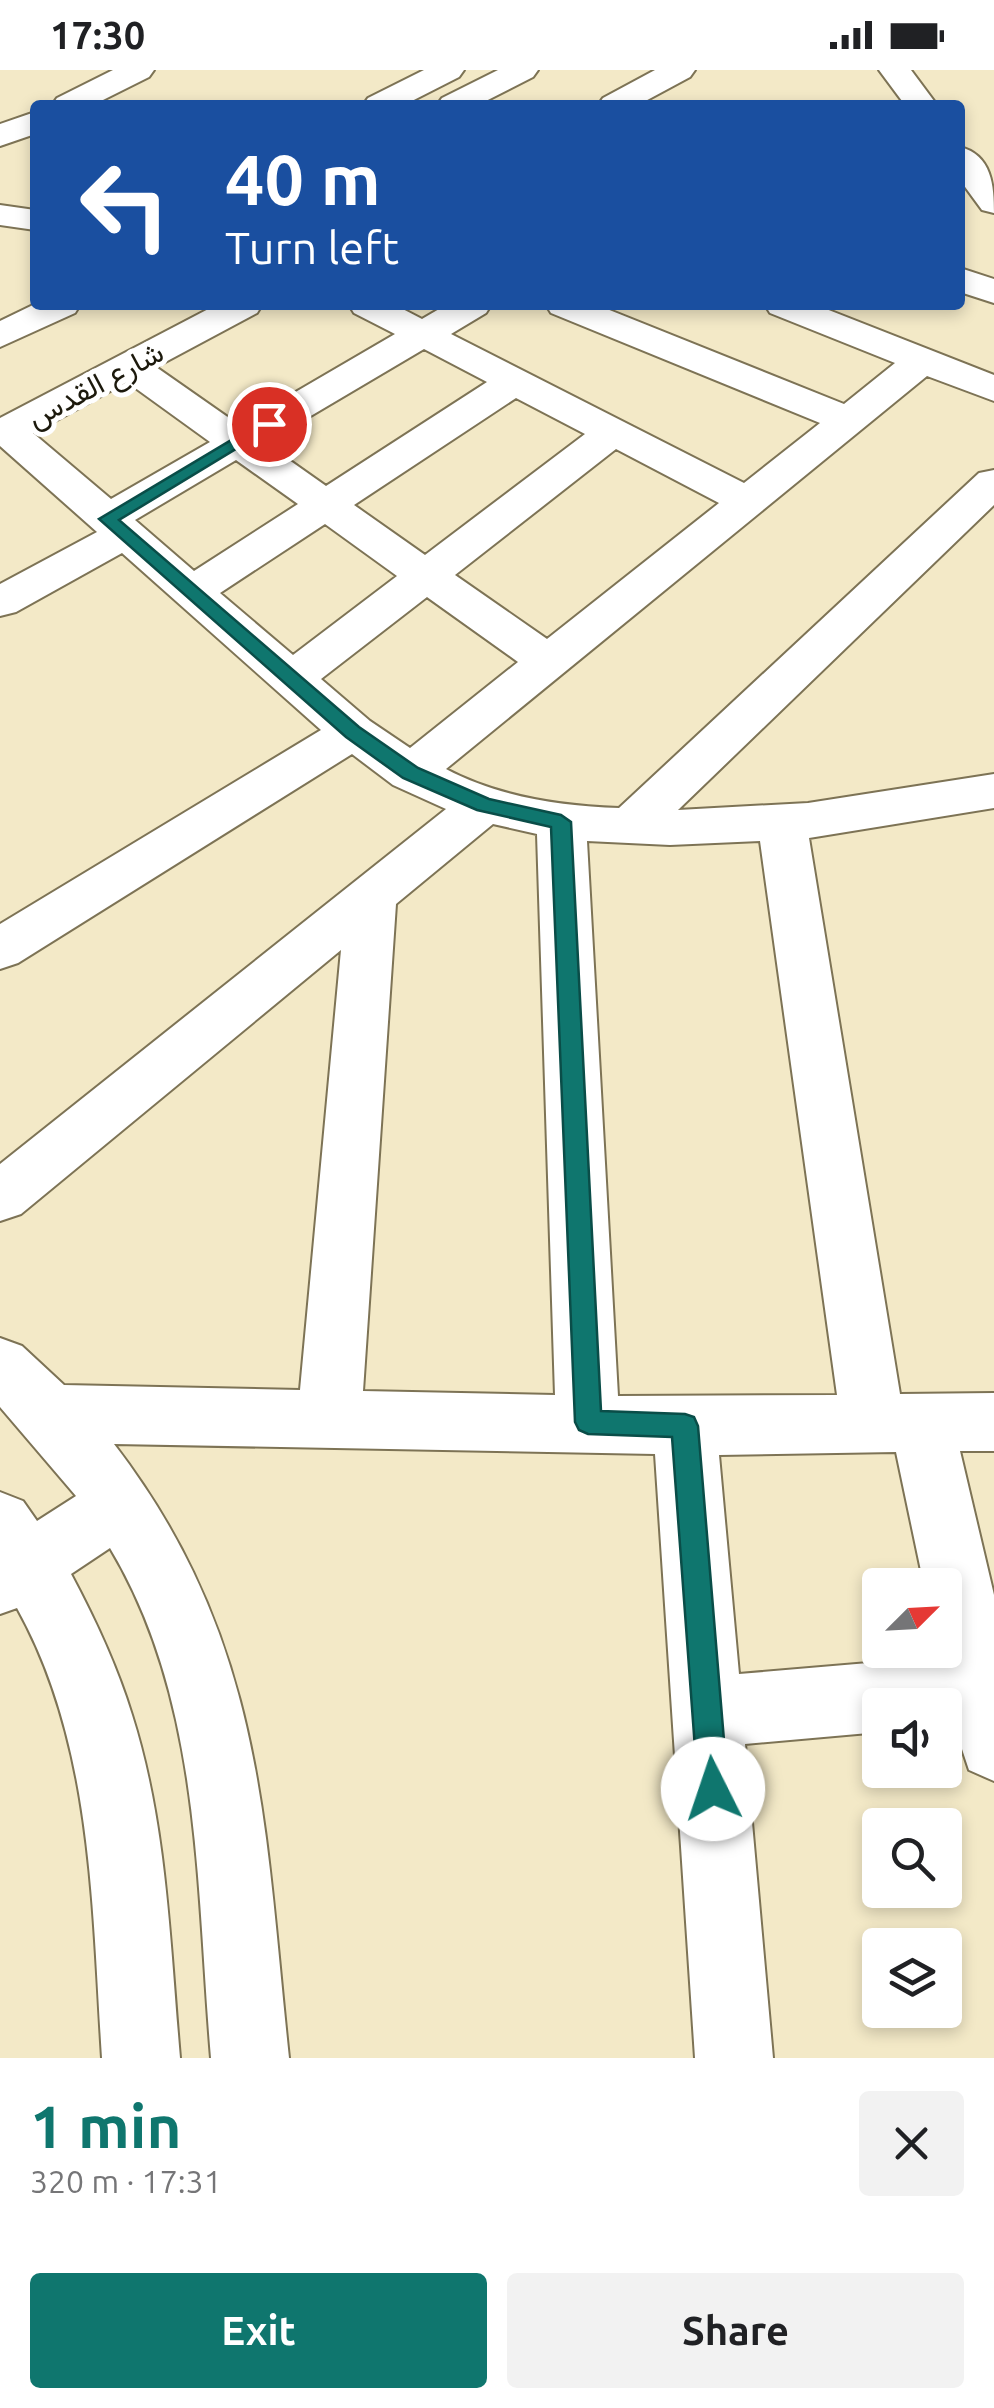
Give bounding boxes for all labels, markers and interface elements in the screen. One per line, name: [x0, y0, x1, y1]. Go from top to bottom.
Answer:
text: 17:30: [50, 14, 145, 56]
icon: left: [60, 140, 190, 270]
text: 40 m: [225, 140, 381, 218]
text: Turn left: [225, 222, 399, 273]
street label: شارع القدس: [21, 334, 171, 438]
pin: [227, 382, 312, 467]
icon: arrive: [242, 397, 297, 452]
north arrow: [862, 1568, 962, 1668]
map controls: [862, 1568, 962, 2028]
button: sound: [862, 1688, 962, 1788]
position arrow: [661, 1737, 765, 1841]
button: search: [862, 1808, 962, 1908]
button: layers: [862, 1928, 962, 2028]
button: close: [859, 2091, 964, 2196]
text: 1 min: [30, 2092, 182, 2159]
text: 320 m · 17:31: [30, 2163, 222, 2199]
button: Exit: [30, 2273, 487, 2388]
button: Share: [507, 2273, 964, 2388]

